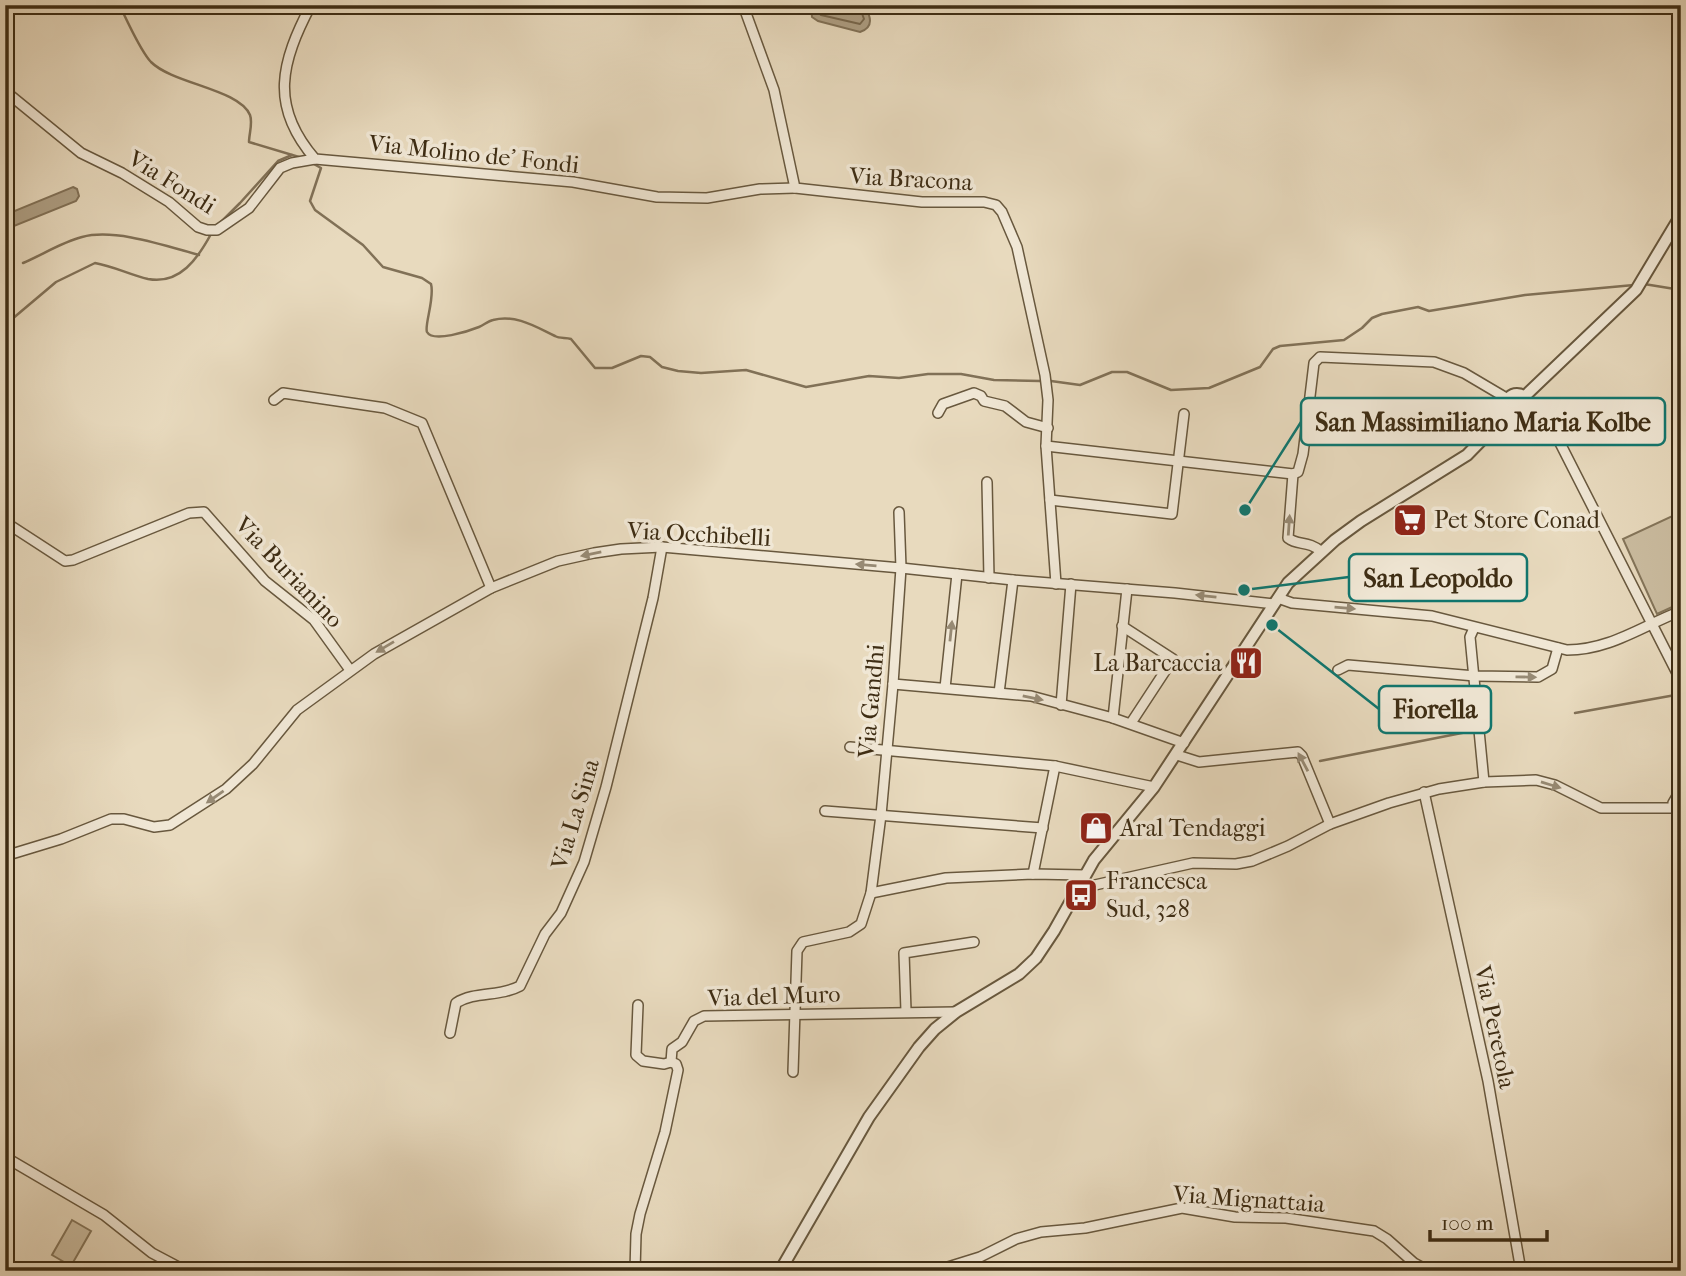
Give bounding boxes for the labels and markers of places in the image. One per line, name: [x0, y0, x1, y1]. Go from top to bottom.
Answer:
callout: San Massimiliano Maria Kolbe: [1301, 398, 1665, 445]
supermarket icon: Pet Store Conad: [1391, 501, 1429, 539]
place label: Pet Store Conad: [1434, 506, 1601, 534]
callout: San Leopoldo: [1349, 554, 1527, 601]
restaurant icon: La Barcaccia: [1227, 644, 1265, 682]
place label: La Barcaccia: [1093, 649, 1223, 677]
callout: Fiorella: [1379, 686, 1491, 733]
shop icon: Aral Tendaggi: [1077, 809, 1115, 847]
place label: Aral Tendaggi: [1119, 814, 1266, 842]
place label: Francesca Sud, 328: [1106, 867, 1208, 923]
bus stop icon: Francesca Sud, 328: [1062, 876, 1100, 914]

